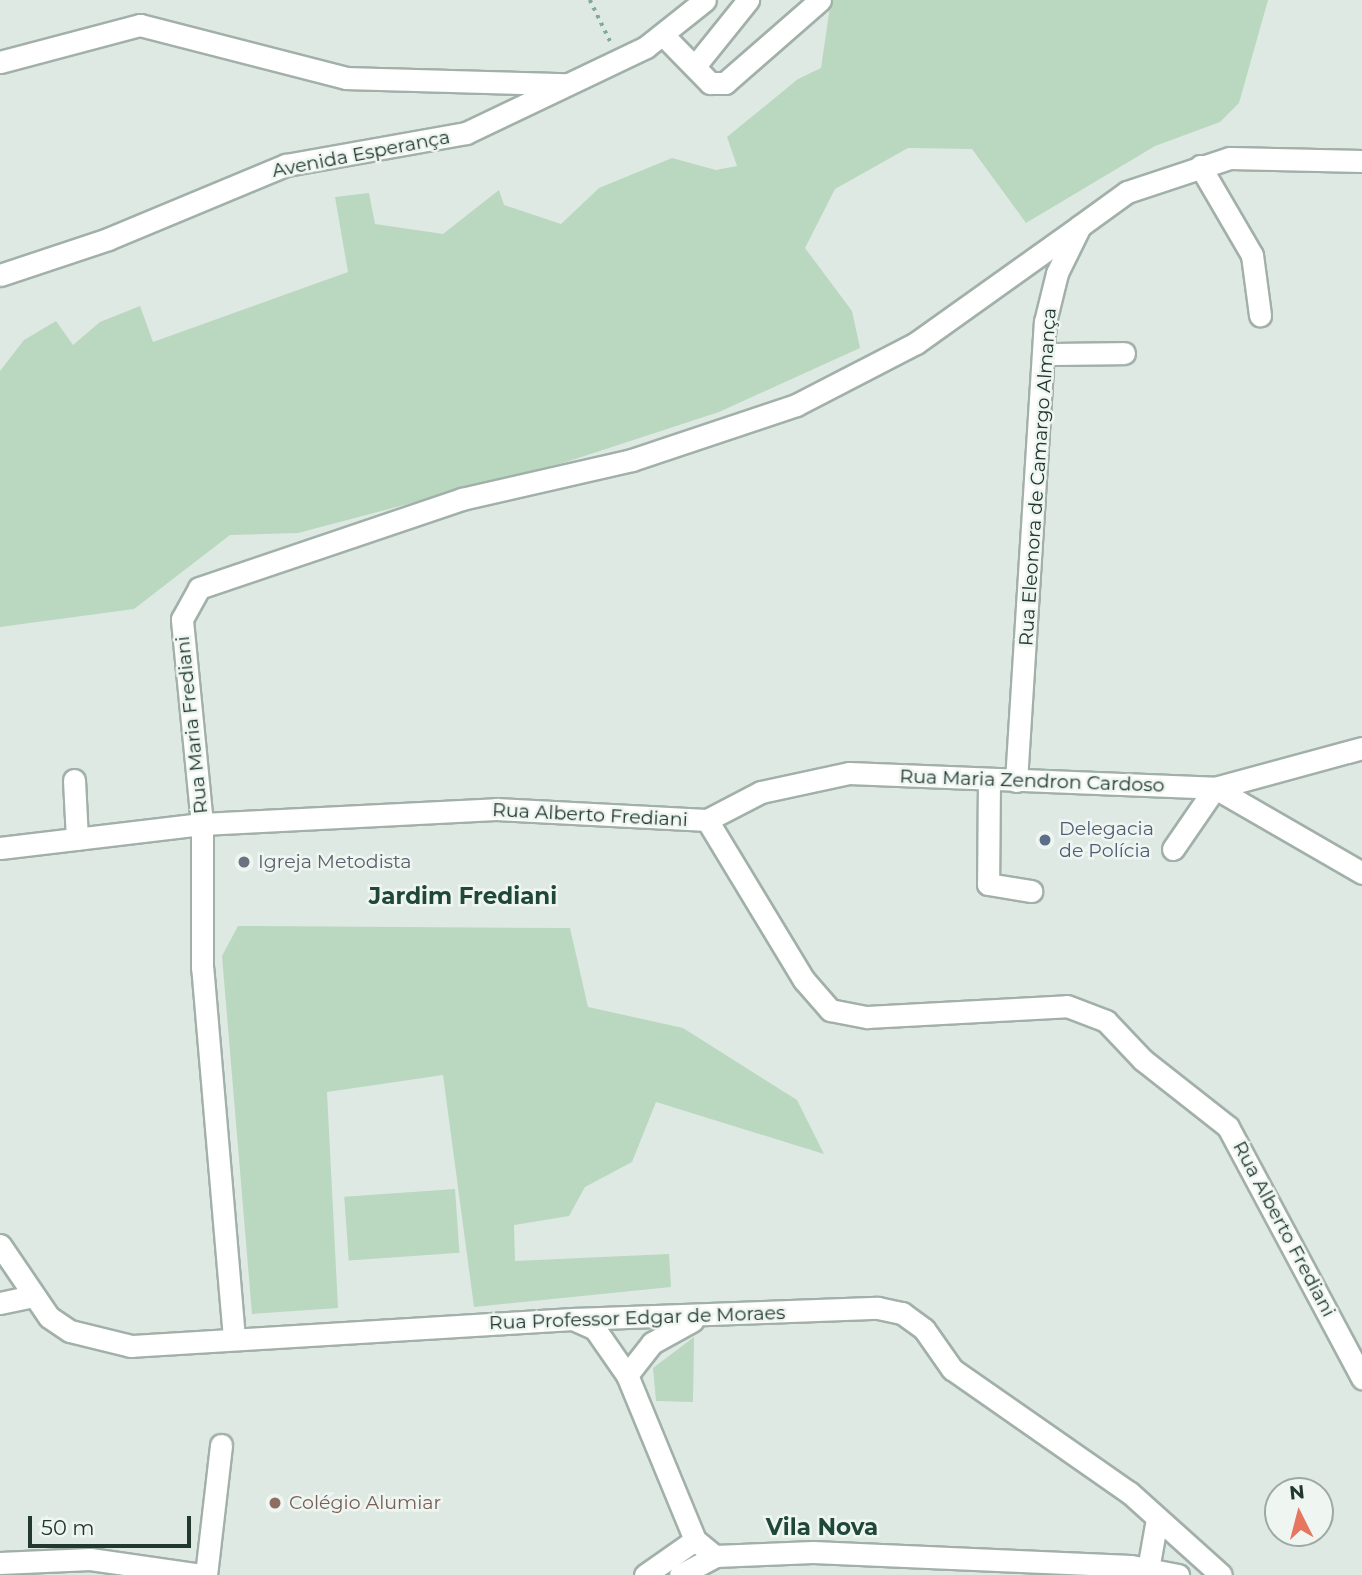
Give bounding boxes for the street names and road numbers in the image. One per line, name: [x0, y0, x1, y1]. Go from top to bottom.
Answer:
street label: Avenida Esperança: [270, 126, 452, 182]
street label: Rua Eleonora de Camargo Almança: [1015, 307, 1061, 647]
street label: Rua Maria Frediani: [171, 635, 213, 815]
street label: Rua Maria Zendron Cardoso: [899, 765, 1165, 797]
street label: Rua Alberto Frediani: [492, 798, 688, 832]
street label: Rua Alberto Frediani: [1228, 1137, 1340, 1321]
street label: Rua Professor Edgar de Moraes: [488, 1301, 786, 1335]

